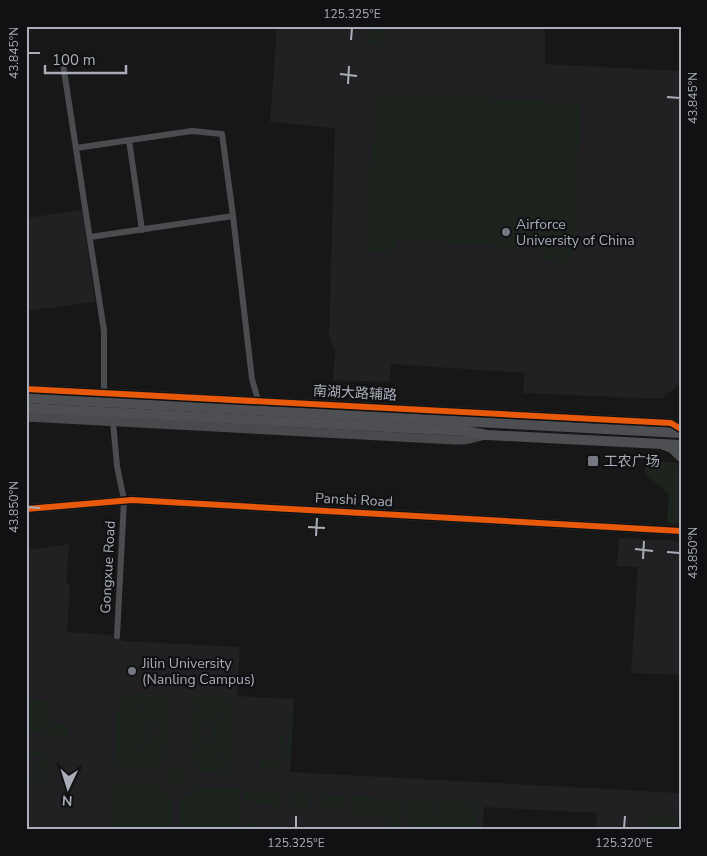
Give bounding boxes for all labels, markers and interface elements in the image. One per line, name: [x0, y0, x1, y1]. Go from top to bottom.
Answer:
text: 125.325°E: [323, 6, 381, 22]
text: 43.845°N: [6, 27, 22, 79]
scale bar: [45, 42, 126, 74]
text: 100 m: [52, 50, 96, 70]
text: 43.845°N: [685, 72, 701, 124]
place label: Airforce University of China: [516, 215, 635, 250]
marker: Airforce University of China: [500, 226, 512, 238]
street label: 南湖大路辅路: [313, 381, 397, 405]
place label: 工农广场: [604, 452, 660, 471]
marker: 工农广场: [586, 454, 600, 468]
text: 43.850°N: [6, 481, 22, 533]
street label: Panshi Road: [315, 488, 393, 512]
street label: Gongxue Road: [96, 520, 120, 614]
text: 43.850°N: [685, 527, 701, 579]
place label: Jilin University (Nanling Campus): [141, 654, 255, 689]
marker: Jilin University (Nanling Campus): [126, 665, 138, 677]
north arrow: [42, 764, 92, 814]
text: N: [61, 791, 73, 810]
text: 125.325°E: [267, 835, 325, 851]
text: 125.320°E: [595, 835, 653, 851]

